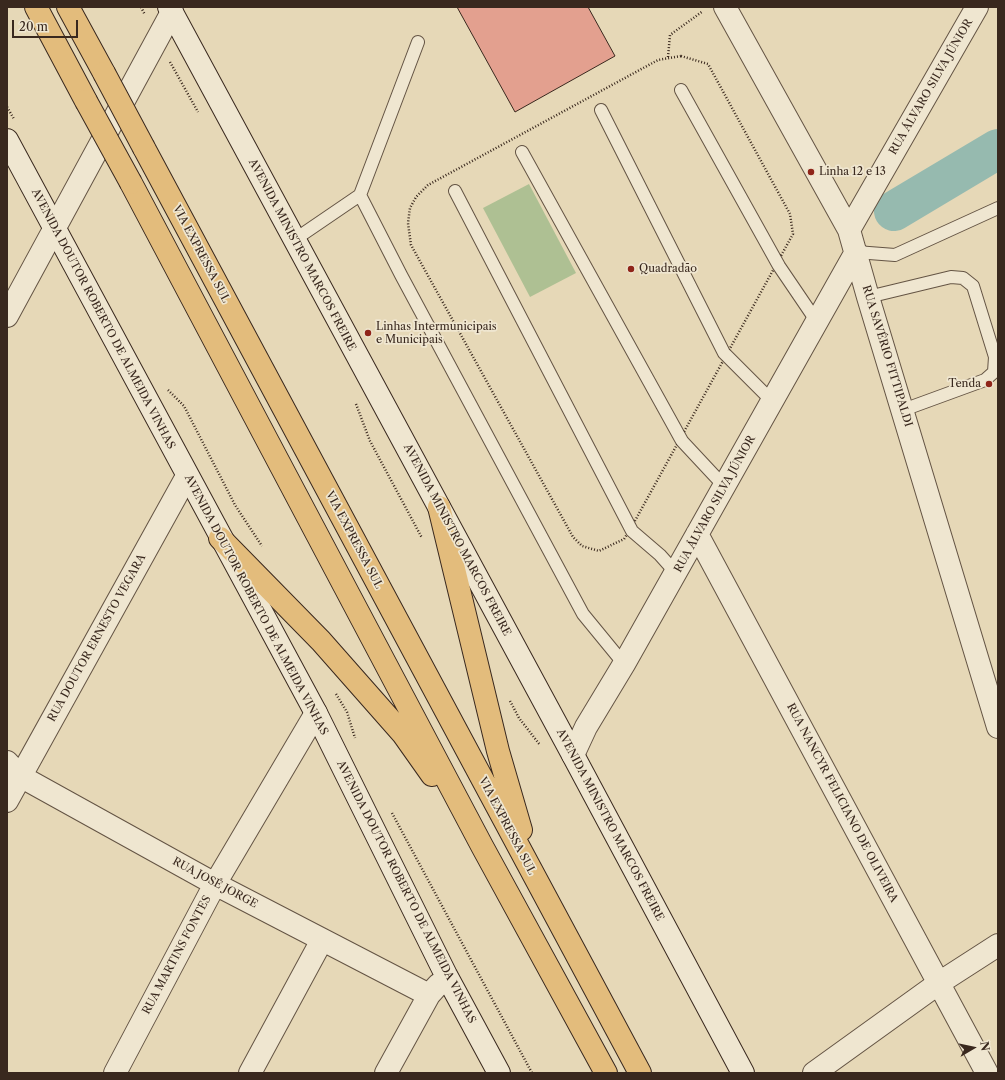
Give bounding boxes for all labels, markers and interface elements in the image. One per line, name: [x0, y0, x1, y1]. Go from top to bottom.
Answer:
scale bar: [14, 12, 80, 38]
street label: RUA ÁLVARO SILVA JÚNIOR: [887, 17, 975, 157]
text: 20 m: [19, 19, 48, 34]
street label: AVENIDA MINISTRO MARCOS FREIRE: [246, 157, 358, 353]
place label: Linha 12 e 13: [819, 165, 886, 179]
marker: Linha 12 e 13: [806, 167, 816, 177]
street label: AVENIDA DOUTOR ROBERTO DE ALMEIDA VINHAS: [28, 186, 178, 452]
street label: VIA EXPRESSA SUL: [170, 203, 232, 305]
place label: Quadradão: [639, 262, 697, 276]
marker: Quadradão: [626, 264, 636, 274]
street label: RUA SAVÉRIO FITTIPALDI: [859, 284, 915, 428]
place label: Linhas Intermunicipais e Municipais: [376, 320, 497, 346]
marker: Linhas Intermunicipais e Municipais: [363, 328, 373, 338]
place label: Tenda: [948, 377, 981, 391]
marker: Tenda: [984, 379, 994, 389]
street label: RUA ÁLVARO SILVA JÚNIOR: [672, 433, 758, 575]
street label: AVENIDA MINISTRO MARCOS FREIRE: [401, 442, 513, 638]
street label: AVENIDA DOUTOR ROBERTO DE ALMEIDA VINHAS: [181, 472, 331, 738]
street label: VIA EXPRESSA SUL: [323, 489, 385, 591]
street label: RUA DOUTOR ERNESTO VEGARA: [45, 552, 149, 724]
street label: RUA NANCYR FELICIANO DE OLIVEIRA: [784, 701, 900, 905]
street label: AVENIDA MINISTRO MARCOS FREIRE: [554, 727, 666, 923]
street label: AVENIDA DOUTOR ROBERTO DE ALMEIDA VINHAS: [334, 758, 478, 1026]
street label: VIA EXPRESSA SUL: [476, 775, 538, 877]
street label: RUA JOSÉ JORGE: [170, 855, 260, 911]
street label: RUA MARTINS FONTES: [140, 893, 214, 1017]
north arrow: [953, 1028, 993, 1068]
text: N: [977, 1040, 993, 1052]

